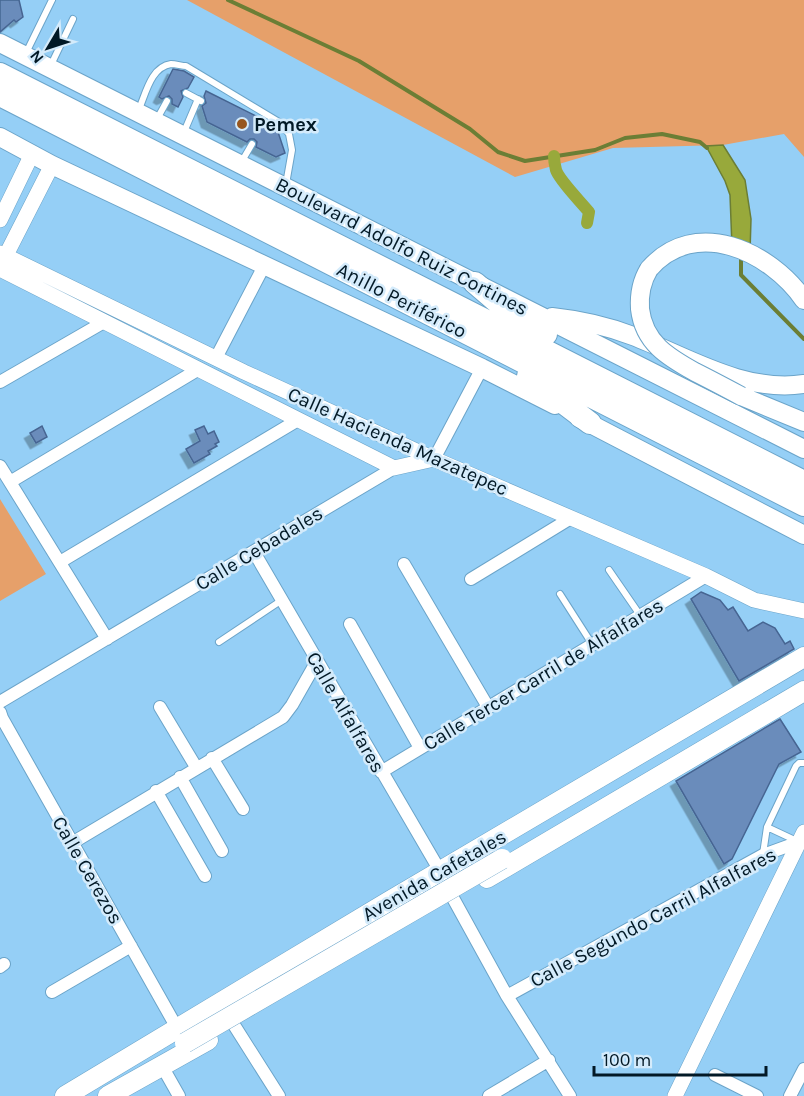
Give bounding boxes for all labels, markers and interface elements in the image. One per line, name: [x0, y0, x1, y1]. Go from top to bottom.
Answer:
north arrow: [18, 18, 78, 78]
text: N: [26, 47, 48, 68]
place label: Pemex: [254, 113, 317, 136]
marker: Pemex: [235, 117, 249, 131]
street label: Boulevard Adolfo Ruiz Cortines: [272, 173, 532, 320]
street label: Anillo Periférico: [333, 258, 470, 343]
street label: Calle Hacienda Mazatepec: [284, 382, 511, 500]
street label: Calle Cebadales: [192, 501, 327, 595]
street label: Calle Tercer Carril de Alfalfares: [419, 594, 667, 755]
street label: Calle Alfalfares: [302, 648, 390, 777]
street label: Calle Cerezos: [47, 812, 128, 928]
street label: Avenida Cafetales: [358, 825, 510, 926]
street label: Calle Segundo Carril Alfalfares: [526, 843, 780, 992]
scale bar: [594, 1039, 766, 1077]
text: 100 m: [603, 1049, 651, 1071]

